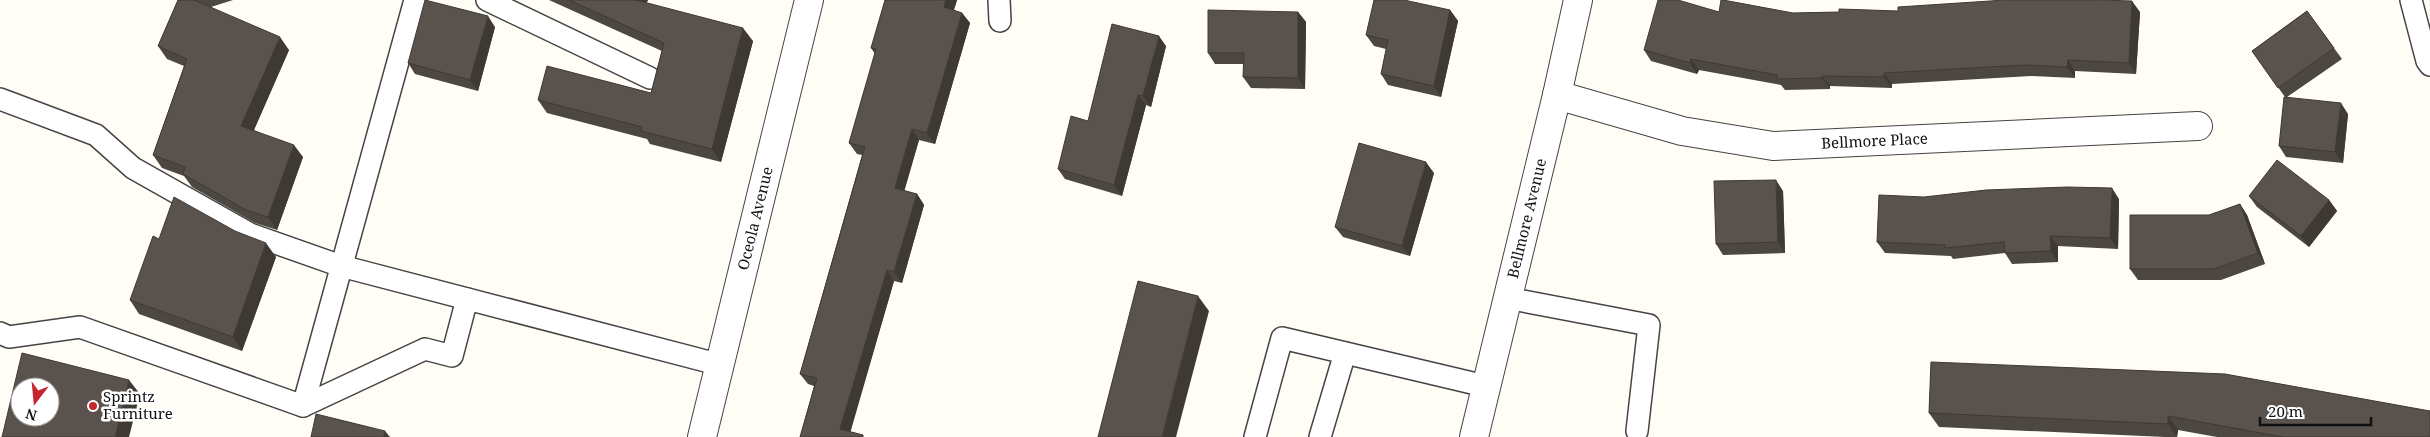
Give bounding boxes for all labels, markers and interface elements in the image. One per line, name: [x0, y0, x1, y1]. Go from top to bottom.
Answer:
street label: Bellmore Place: [1821, 128, 1928, 153]
street label: Bellmore Avenue: [1502, 156, 1550, 280]
street label: Oceola Avenue: [732, 164, 777, 272]
north arrow: [10, 377, 60, 427]
place label: Sprintz Furniture: [103, 386, 173, 423]
scale bar: [2260, 394, 2371, 426]
marker: Sprintz Furniture: [87, 400, 99, 412]
text: 20 m: [2268, 401, 2303, 421]
text: N: [23, 404, 39, 426]

